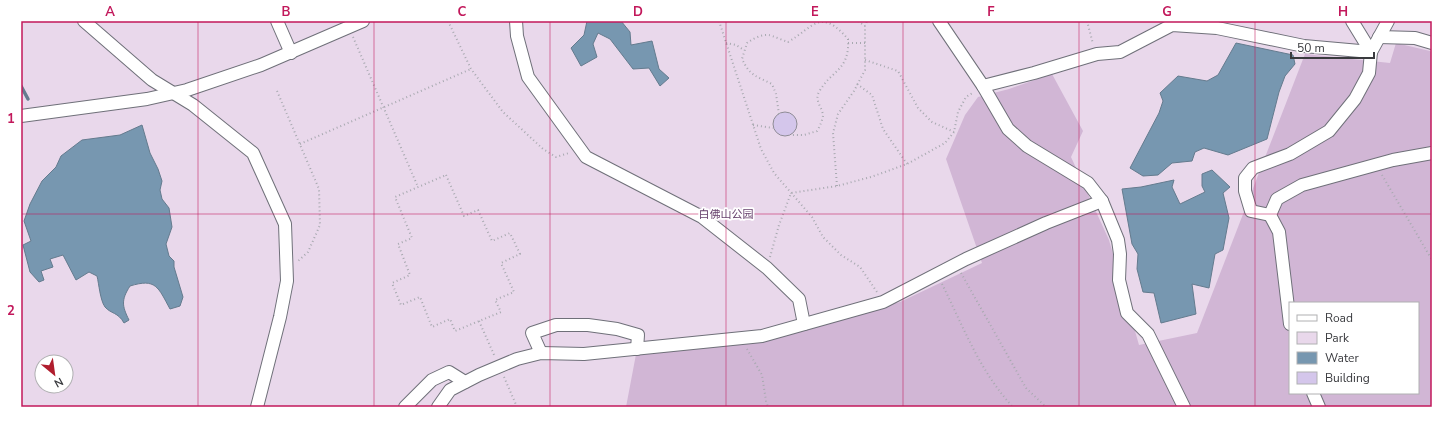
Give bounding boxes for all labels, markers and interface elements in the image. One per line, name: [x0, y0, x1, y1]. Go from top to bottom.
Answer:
text: A: [105, 3, 115, 21]
text: B: [282, 3, 291, 21]
text: C: [458, 3, 467, 21]
text: D: [633, 3, 643, 21]
text: E: [811, 3, 819, 21]
text: F: [987, 3, 995, 21]
text: G: [1162, 3, 1172, 21]
text: H: [1338, 3, 1348, 21]
scale bar: [1291, 34, 1374, 60]
text: 50 m: [1297, 40, 1325, 56]
text: 1: [7, 110, 15, 128]
park label: 白佛山公园: [699, 207, 754, 222]
text: 2: [7, 302, 15, 320]
legend: [1289, 302, 1419, 394]
text: Road: [1325, 310, 1353, 326]
text: Park: [1325, 330, 1350, 346]
text: Water: [1325, 350, 1359, 366]
north arrow: [34, 354, 74, 394]
text: Building: [1325, 370, 1370, 386]
text: N: [51, 374, 66, 391]

